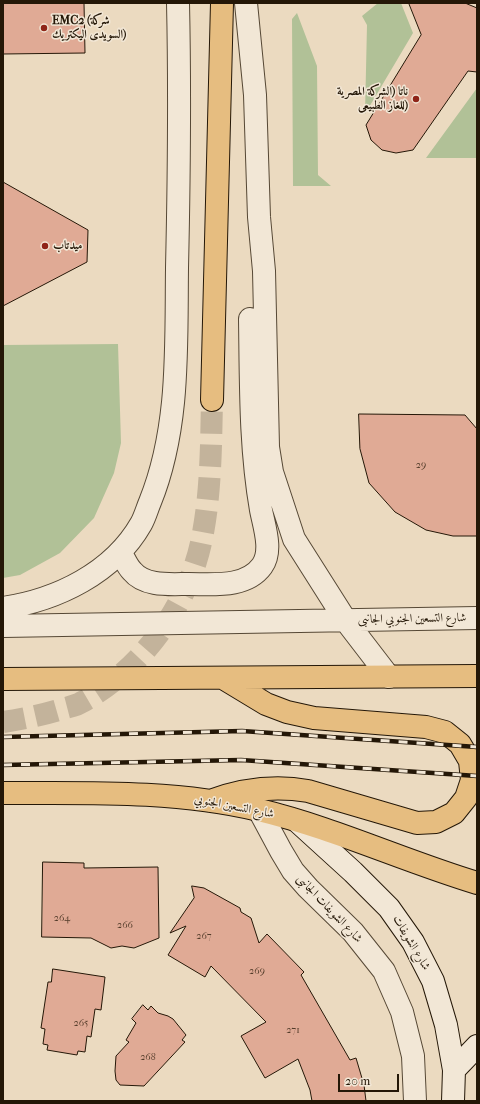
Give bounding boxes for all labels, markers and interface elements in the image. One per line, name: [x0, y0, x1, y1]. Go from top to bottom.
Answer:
place label: EMC2 (شركة السويدى اليكتريك): [52, 14, 126, 42]
marker: EMC2 (شركة السويدى اليكتريك): [39, 23, 49, 33]
place label: ناتا (الشركة المصرية للغاز الطبيعى): [337, 85, 408, 113]
marker: ناتا (الشركة المصرية للغاز الطبيعى): [411, 94, 421, 104]
place label: ميدتاب: [53, 239, 82, 253]
marker: ميدتاب: [40, 241, 50, 251]
house number: 29: [416, 460, 426, 472]
street label: شارع التسعين الجنوبي الجانبى: [358, 611, 466, 627]
street label: شارع التسعين الجنوبي: [193, 792, 275, 822]
street label: شارع الشويفات الجانبى: [293, 872, 365, 946]
house number: 264: [54, 913, 70, 925]
street label: شارع الشويفات: [389, 913, 433, 973]
house number: 266: [117, 920, 133, 932]
house number: 267: [196, 931, 212, 943]
house number: 269: [249, 966, 265, 978]
house number: 265: [74, 1018, 88, 1030]
house number: 271: [286, 1025, 300, 1037]
house number: 268: [140, 1052, 156, 1064]
scale bar: [340, 1066, 401, 1092]
text: 20 m: [345, 1074, 370, 1088]

